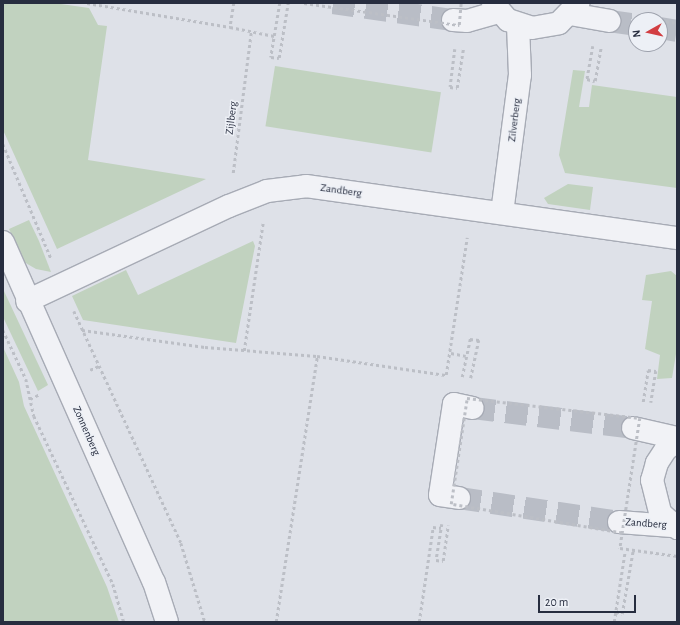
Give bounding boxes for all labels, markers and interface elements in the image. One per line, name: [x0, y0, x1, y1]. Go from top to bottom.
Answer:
north arrow: [628, 12, 668, 52]
text: N: [631, 29, 643, 38]
street label: Zilverberg: [506, 97, 524, 143]
street label: Zijlberg: [223, 100, 241, 136]
street label: Zandberg: [319, 182, 363, 200]
street label: Zonnenberg: [69, 404, 103, 458]
street label: Zandberg: [625, 516, 667, 532]
scale bar: [540, 587, 638, 613]
text: 20 m: [545, 596, 568, 608]

